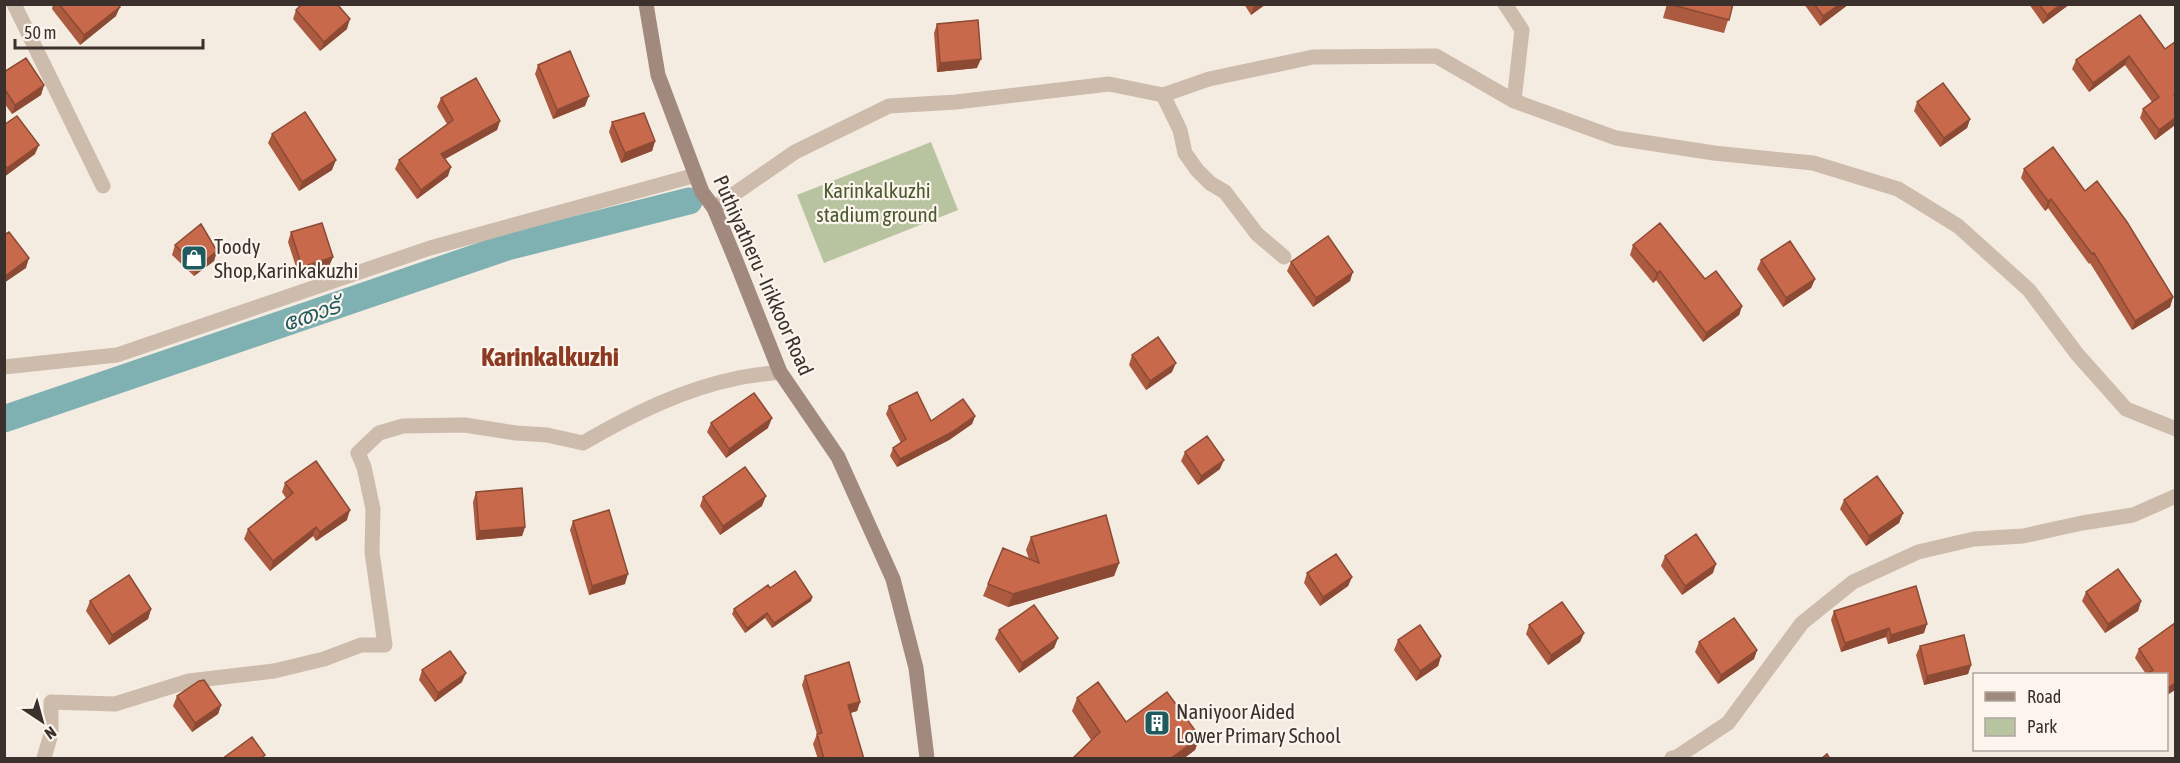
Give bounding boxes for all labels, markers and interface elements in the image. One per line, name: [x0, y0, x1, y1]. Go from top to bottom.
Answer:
scale bar: [15, 12, 202, 50]
text: 50 m: [24, 22, 56, 43]
street label: Puthiyatheru - Irikkoor Road: [709, 171, 819, 379]
park label: Karinkalkuzhi stadium ground: [816, 178, 938, 226]
place label: Toody Shop,Karinkakuzhi: [214, 234, 358, 282]
shop icon: Toody Shop,Karinkakuzhi: [179, 243, 209, 273]
water label: തോട്: [279, 290, 349, 336]
district label: Karinkalkuzhi: [481, 341, 619, 372]
legend: [1973, 673, 2168, 751]
text: Road: [2027, 686, 2061, 707]
north arrow: [12, 691, 72, 751]
place label: Naniyoor Aided Lower Primary School: [1176, 699, 1341, 747]
building icon: Naniyoor Aided Lower Primary School: [1142, 708, 1172, 738]
text: Park: [2027, 716, 2057, 737]
text: N: [42, 723, 60, 743]

